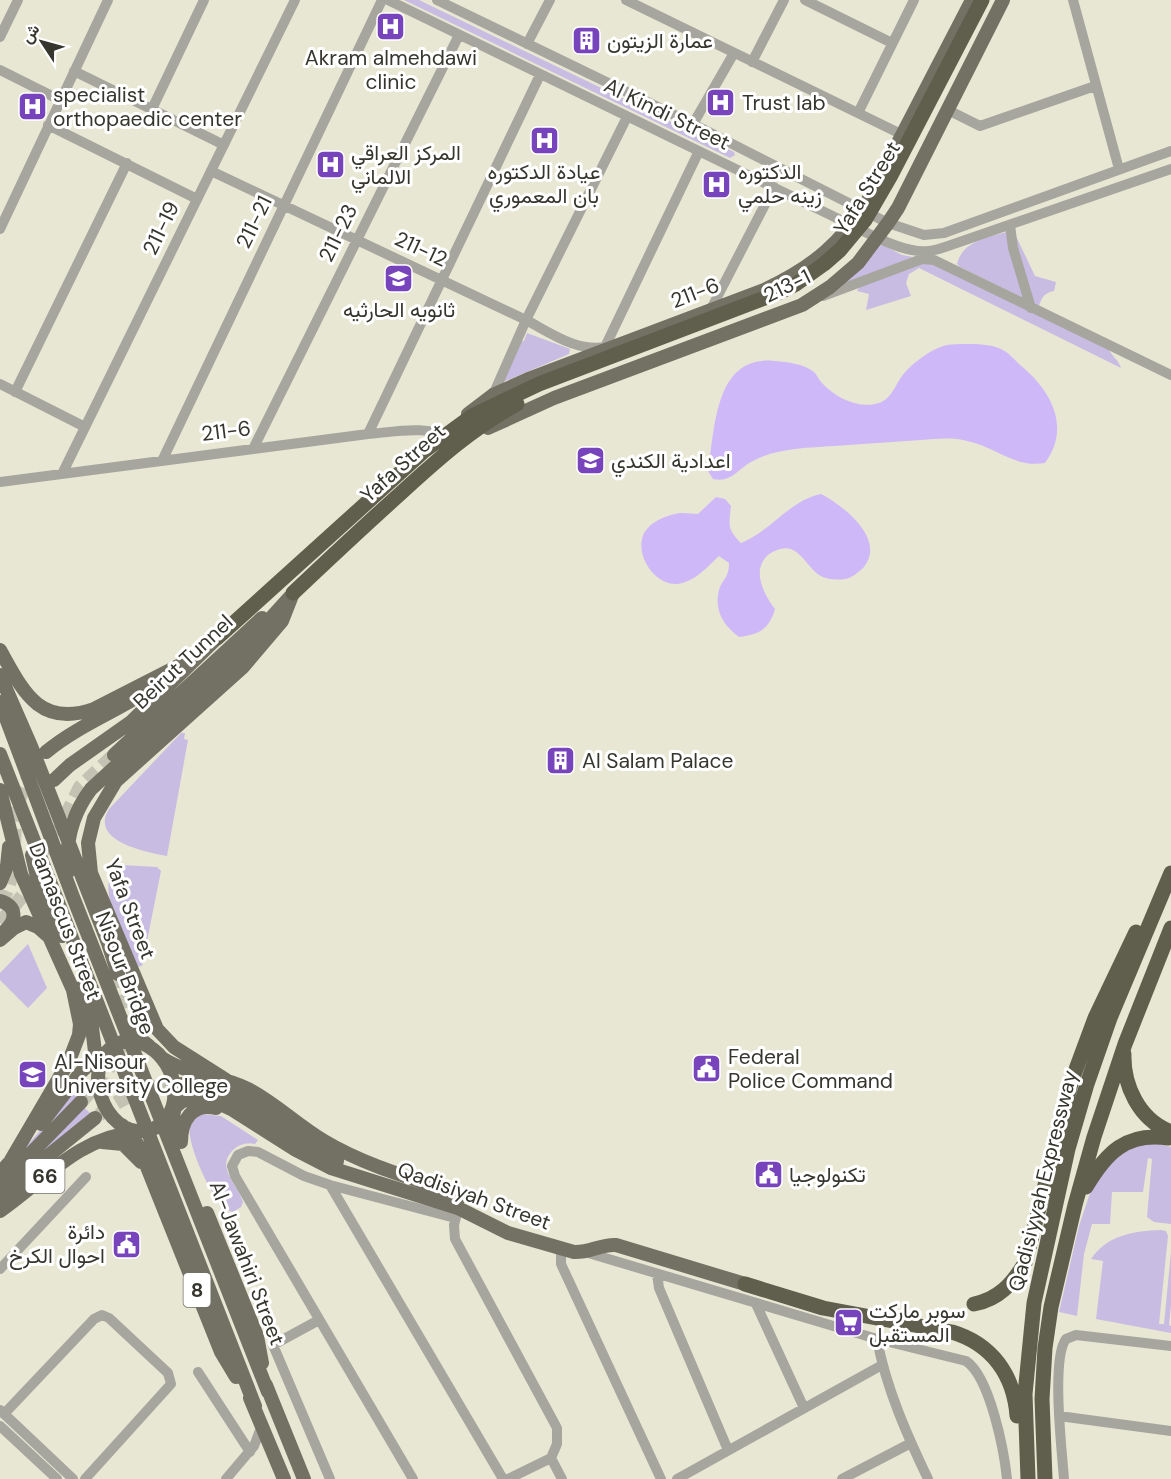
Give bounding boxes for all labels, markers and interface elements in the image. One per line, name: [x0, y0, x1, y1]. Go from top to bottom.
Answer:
hospital icon: Akram almehdawi clinic: [375, 11, 407, 43]
north arrow: [12, 12, 72, 72]
text: ش: [16, 20, 44, 47]
building icon: عمارة الزيتون: [570, 25, 602, 57]
place label: عمارة الزيتون: [607, 27, 713, 55]
place label: Akram almehdawi clinic: [305, 44, 477, 96]
street label: Al Kindi Street: [599, 71, 735, 157]
place label: specialist orthopaedic center: [53, 81, 242, 133]
hospital icon: Trust lab: [705, 87, 737, 119]
place label: Trust lab: [742, 89, 826, 117]
hospital icon: specialist orthopaedic center: [16, 91, 48, 123]
hospital icon: عيادة الدكتوره بان المعموري: [528, 125, 560, 157]
street label: Yafa Street: [827, 136, 907, 240]
place label: المركز العراقي الالماني: [351, 139, 461, 194]
hospital icon: المركز العراقي الالماني: [314, 149, 346, 181]
place label: عيادة الدكتوره بان المعموري: [488, 158, 600, 213]
place label: الدكتوره زينه حلمي: [738, 158, 822, 213]
hospital icon: الدكتوره زينه حلمي: [701, 168, 733, 200]
street label: 211-21: [229, 191, 279, 253]
street label: 211-19: [136, 197, 186, 259]
street label: 211-23: [312, 199, 364, 267]
street label: 211-12: [390, 225, 452, 273]
school or university icon: ثانويه الحارثيه: [383, 263, 415, 295]
street label: 213-1: [759, 263, 815, 309]
street label: 211-6: [667, 271, 723, 315]
place label: ثانويه الحارثيه: [343, 296, 455, 324]
street label: 211-6: [200, 414, 252, 448]
street label: Yafa Street: [354, 417, 452, 509]
school or university icon: اعدادية الكندي: [574, 445, 606, 477]
place label: اعدادية الكندي: [611, 447, 731, 478]
street label: Beirut Tunnel: [127, 609, 239, 715]
building icon: Al Salam Palace: [545, 745, 577, 777]
place label: Al Salam Palace: [582, 747, 733, 775]
street label: Damascus Street: [22, 838, 108, 1004]
street label: Yafa Street: [98, 855, 162, 963]
street label: Nisour Bridge: [89, 907, 161, 1039]
place label: Federal Police Command: [728, 1043, 893, 1095]
place label: Al-Nisour University College: [54, 1048, 228, 1100]
public building icon: Federal Police Command: [691, 1053, 723, 1085]
school or university icon: Al-Nisour University College: [17, 1058, 49, 1090]
street label: Qadisiyyah Expressway: [1002, 1067, 1084, 1295]
street label: Qadisiyah Street: [394, 1155, 554, 1237]
road number: 66: [26, 1159, 64, 1193]
public building icon: تكنولوجيا: [752, 1159, 784, 1191]
place label: تكنولوجيا: [789, 1161, 866, 1189]
street label: Al-Jawahiri Street: [203, 1177, 291, 1349]
place label: دائرة احوال الكرخ: [9, 1218, 105, 1270]
public building icon: دائرة احوال الكرخ: [110, 1228, 142, 1260]
road number: 8: [184, 1273, 210, 1307]
place label: سوبر ماركت المستقبل: [869, 1297, 966, 1349]
supermarket icon: سوبر ماركت المستقبل: [832, 1307, 864, 1339]

